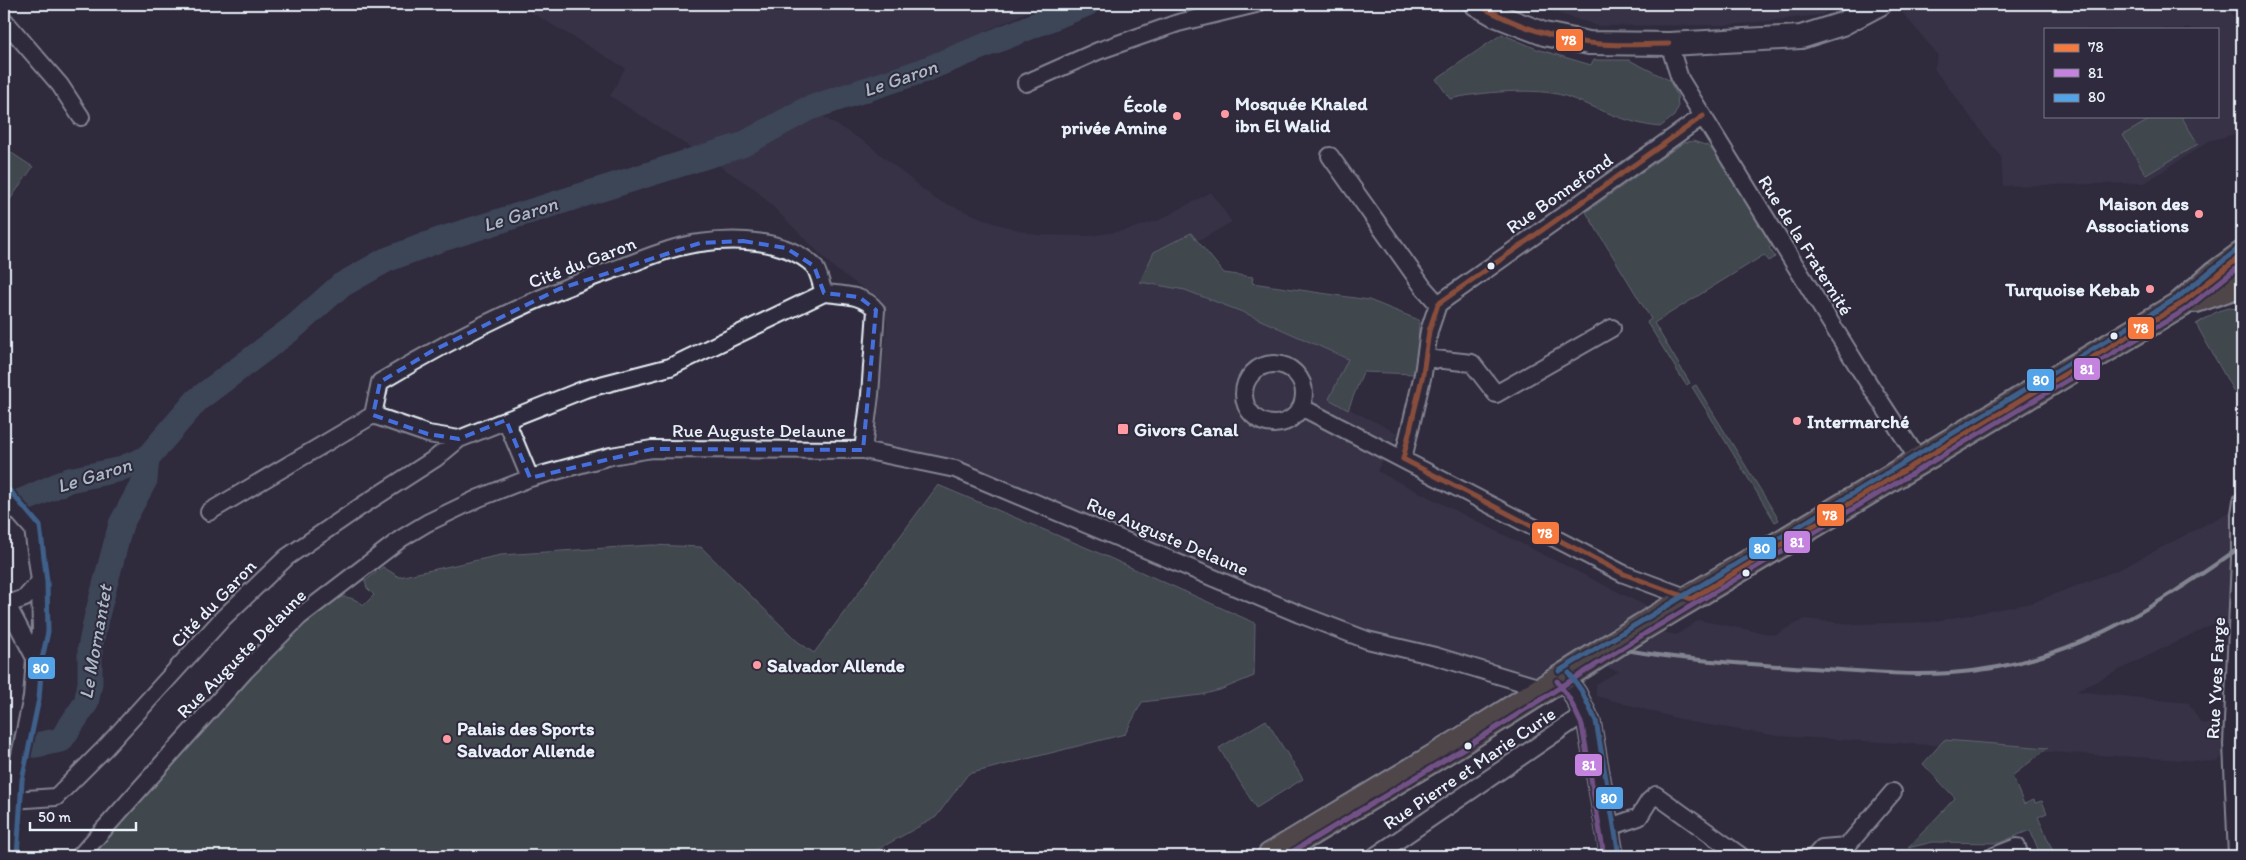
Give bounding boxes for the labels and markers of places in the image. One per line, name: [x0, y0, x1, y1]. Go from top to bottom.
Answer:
place label: Mosquée Khaled ibn El Walid: [1235, 92, 1368, 137]
place label: École privée Amine: [1061, 94, 1167, 139]
marker: Mosquée Khaled ibn El Walid: [1219, 108, 1231, 120]
marker: École privée Amine: [1171, 110, 1183, 122]
place label: Maison des Associations: [2085, 192, 2190, 237]
marker: Maison des Associations: [2193, 208, 2205, 220]
unlabelled marker: [1486, 261, 1496, 271]
place label: Turquoise Kebab: [2004, 278, 2140, 301]
marker: Turquoise Kebab: [2144, 283, 2156, 295]
unlabelled marker: [2109, 331, 2119, 341]
place label: Intermarché: [1807, 410, 1909, 433]
marker: Intermarché: [1791, 415, 1803, 427]
place label: Givors Canal: [1134, 418, 1239, 441]
marker: Givors Canal: [1116, 422, 1130, 436]
unlabelled marker: [1741, 568, 1751, 578]
place label: Salvador Allende: [767, 654, 905, 677]
marker: Salvador Allende: [751, 659, 763, 671]
place label: Palais des Sports Salvador Allende: [457, 717, 595, 762]
marker: Palais des Sports Salvador Allende: [441, 733, 453, 745]
unlabelled marker: [1463, 741, 1473, 751]

